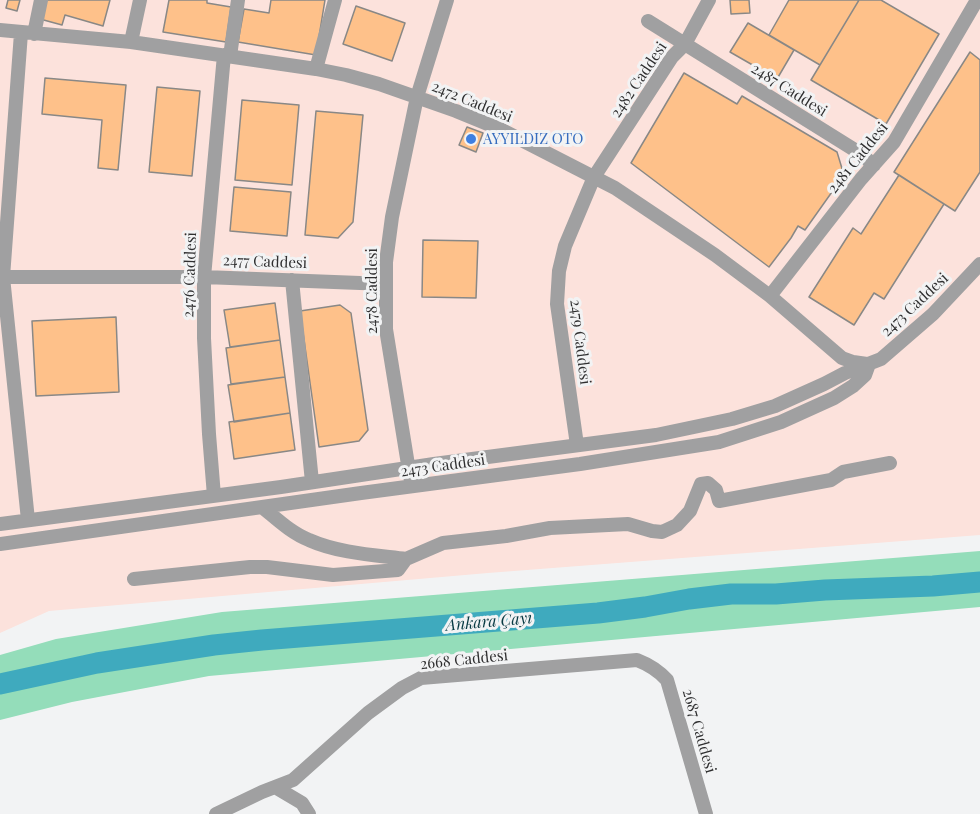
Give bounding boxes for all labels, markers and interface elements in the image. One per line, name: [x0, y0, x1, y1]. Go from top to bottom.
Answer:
street label: 2482 Caddesi: [607, 39, 671, 121]
street label: 2487 Caddesi: [748, 60, 830, 120]
street label: 2472 Caddesi: [429, 78, 515, 126]
street label: 2481 Caddesi: [824, 119, 892, 197]
place label: AYYILDIZ OTO: [483, 130, 583, 148]
marker: AYYILDIZ OTO: [464, 132, 478, 146]
street label: 2476 Caddesi: [180, 232, 200, 318]
street label: 2478 Caddesi: [363, 248, 381, 334]
street label: 2477 Caddesi: [223, 252, 307, 272]
street label: 2473 Caddesi: [878, 269, 952, 341]
street label: 2479 Caddesi: [566, 298, 594, 386]
street label: 2473 Caddesi: [400, 451, 486, 481]
water label: Ankara Çayı: [445, 609, 533, 635]
street label: 2668 Caddesi: [419, 646, 509, 674]
street label: 2687 Caddesi: [678, 687, 720, 775]

